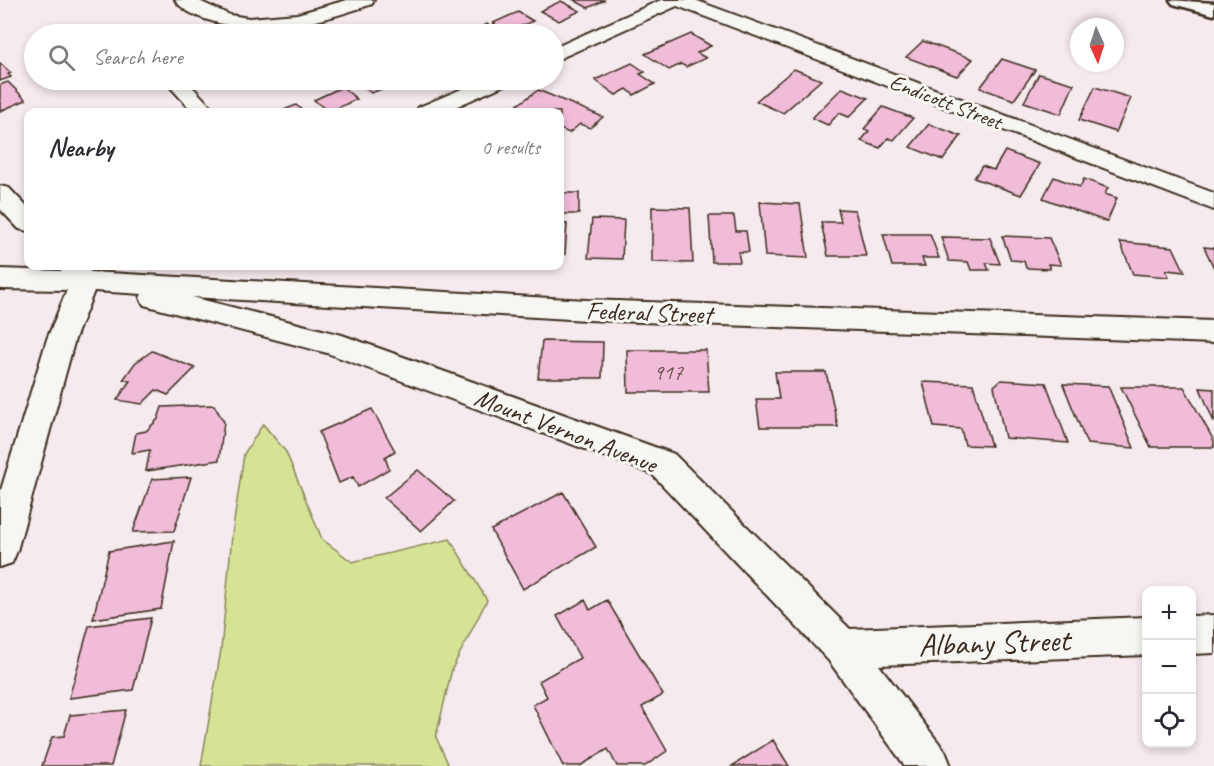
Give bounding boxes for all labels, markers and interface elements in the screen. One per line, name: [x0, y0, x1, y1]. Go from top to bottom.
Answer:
north arrow: [1070, 18, 1124, 72]
search box: [24, 24, 564, 90]
icon: search: [45, 41, 78, 74]
text: Search here: [93, 43, 183, 71]
street label: Endicott Street: [886, 68, 1008, 137]
text: Nearby: [48, 131, 113, 164]
text: 0 results: [481, 135, 540, 160]
street label: Federal Street: [586, 294, 716, 331]
house number: 917: [653, 358, 684, 386]
street label: Mount Vernon Avenue: [470, 381, 664, 481]
map controls: [1142, 586, 1196, 748]
button: +: [1142, 586, 1196, 640]
street label: Albany Street: [918, 619, 1074, 666]
button: −: [1142, 640, 1196, 694]
button: locate: [1142, 694, 1196, 748]

